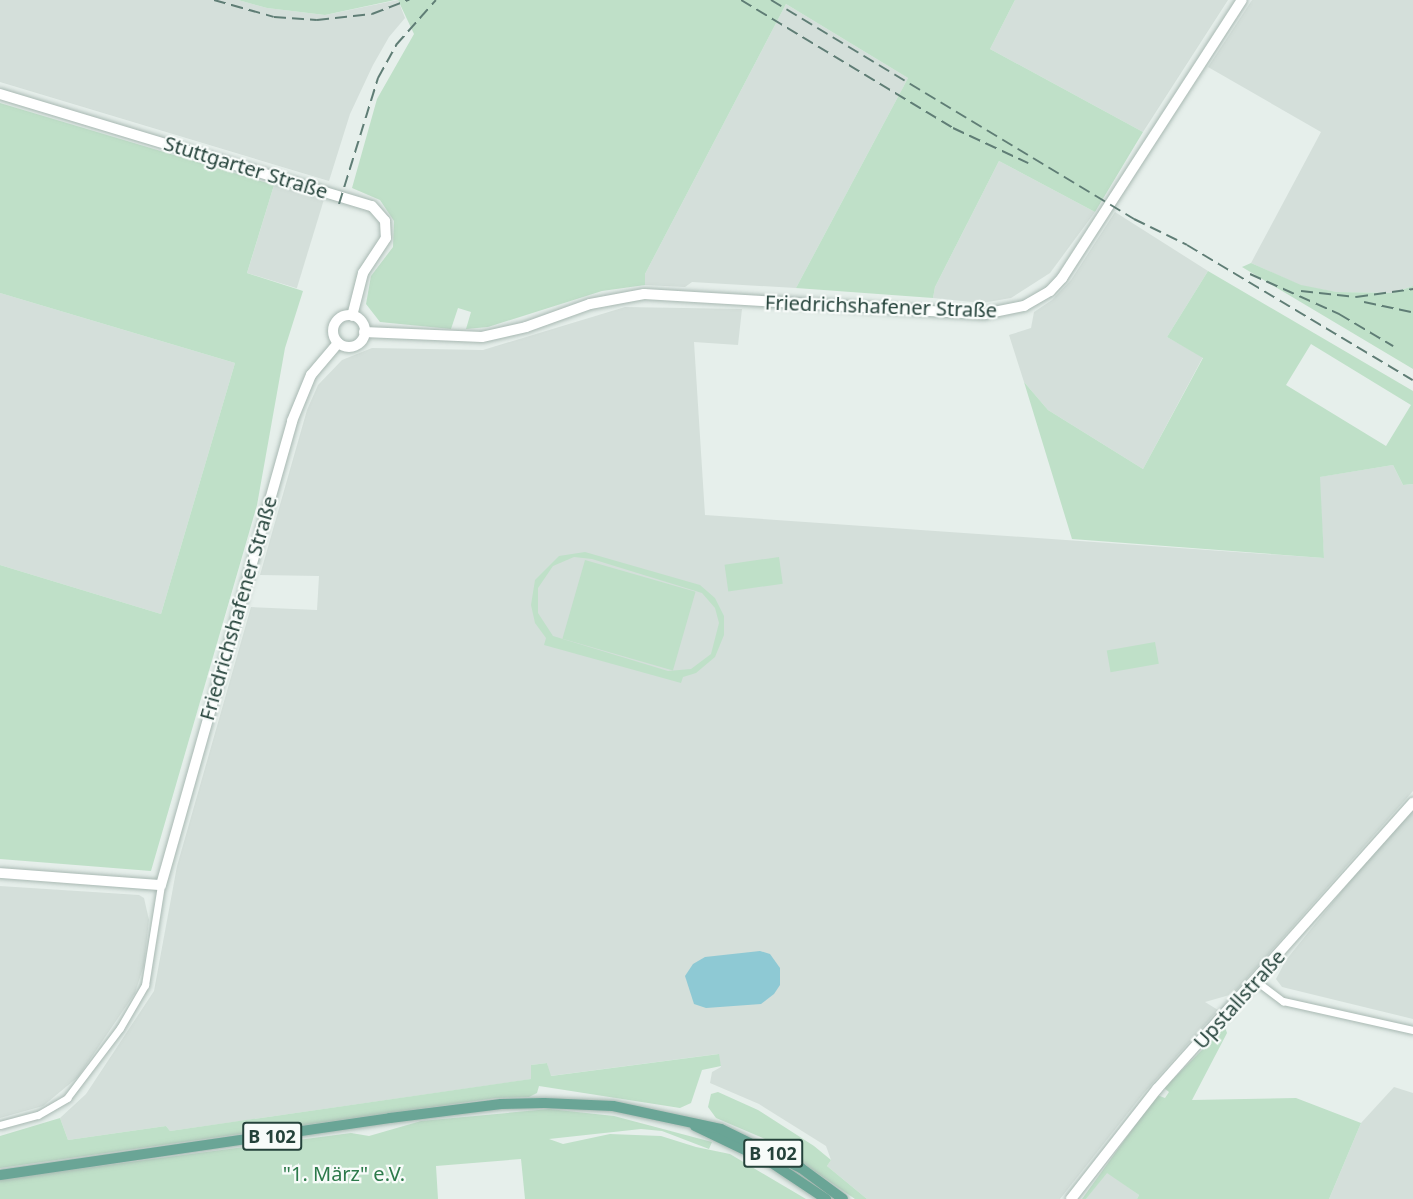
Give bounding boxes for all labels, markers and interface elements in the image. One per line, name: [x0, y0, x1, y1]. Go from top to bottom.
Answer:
street label: Stuttgarter Straße: [161, 131, 331, 203]
street label: Friedrichshafener Straße: [764, 290, 998, 322]
street label: Friedrichshafener Straße: [194, 493, 282, 723]
street label: Upstallstraße: [1188, 945, 1290, 1053]
road number: B 102: [242, 1121, 302, 1151]
road number: B 102: [743, 1138, 803, 1168]
park label: "1. März" e.V.: [283, 1161, 405, 1185]

